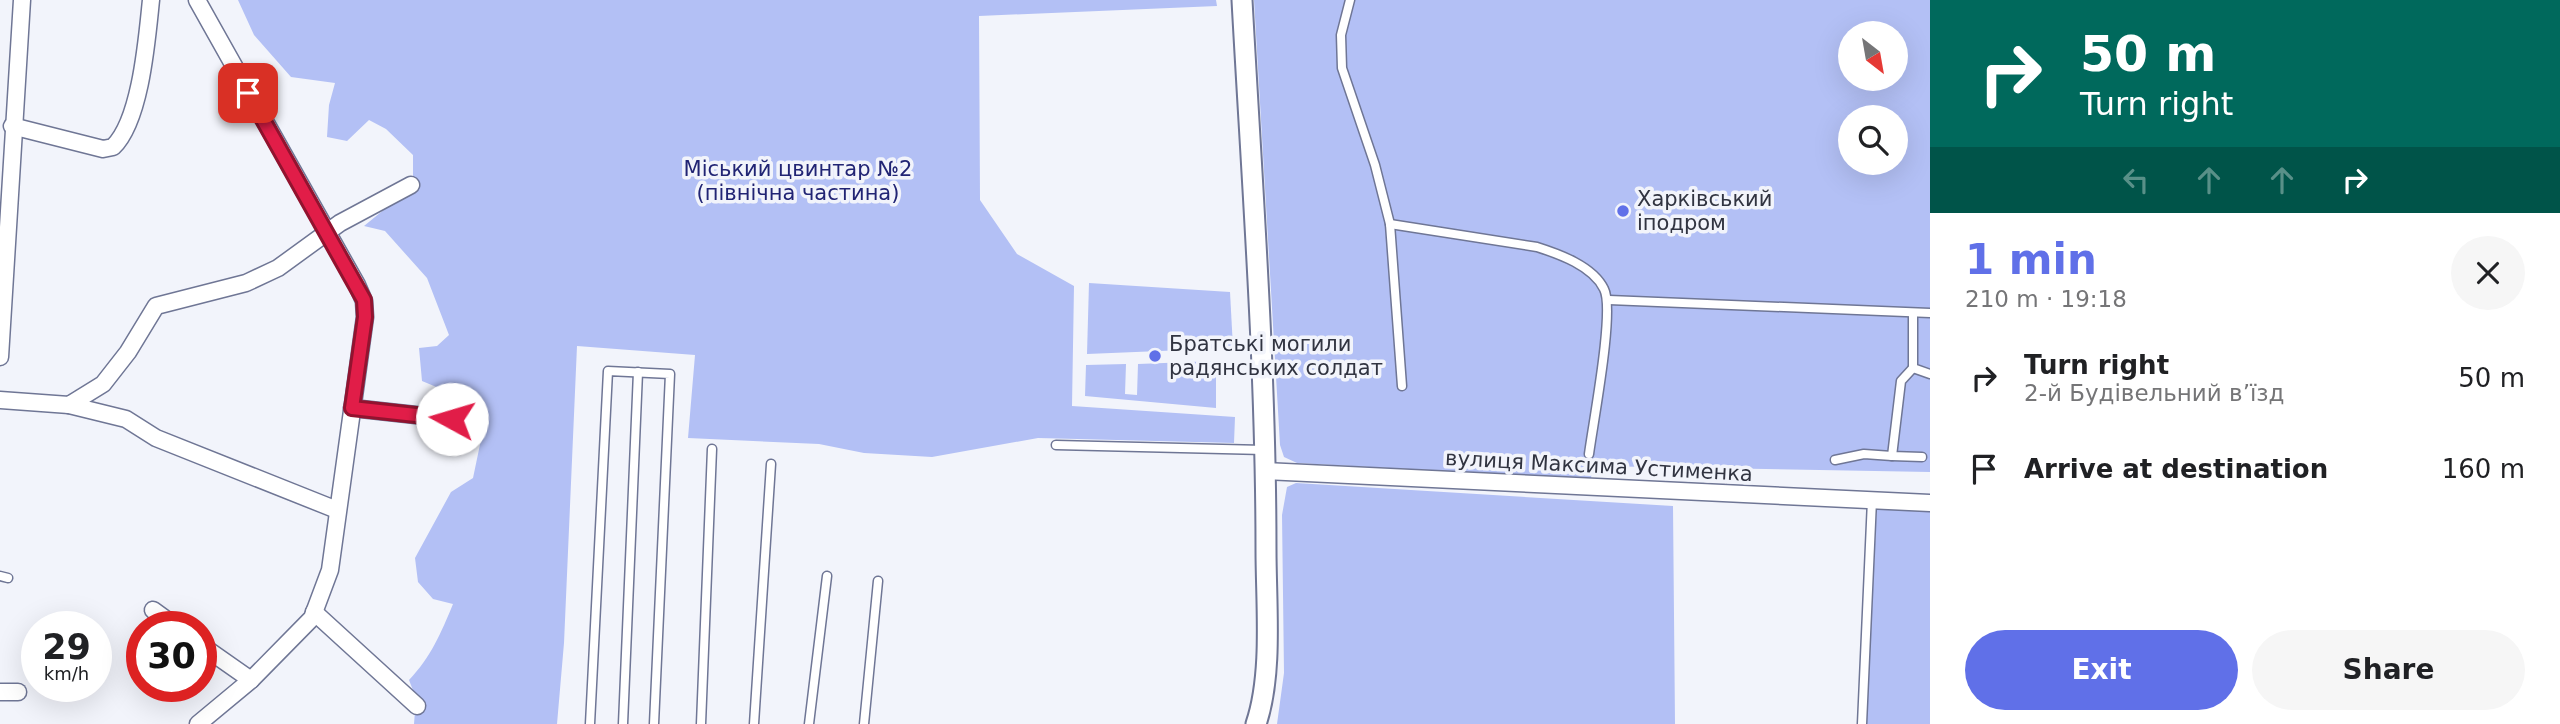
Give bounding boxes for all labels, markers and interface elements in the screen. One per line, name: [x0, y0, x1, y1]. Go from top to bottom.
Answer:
north arrow: [1838, 21, 1908, 91]
map controls: [1838, 21, 1908, 175]
text: 50 m: [2080, 26, 2216, 83]
icon: right: [1965, 28, 2056, 119]
pin: [218, 63, 278, 123]
icon: arrive: [229, 74, 267, 112]
text: Turn right: [2080, 85, 2233, 123]
button: search: [1838, 105, 1908, 175]
park label: Міський цвинтар №2 (північна частина): [684, 157, 912, 205]
icon: left: [2117, 161, 2155, 199]
icon: ahead: [2190, 161, 2228, 199]
icon: ahead: [2263, 161, 2301, 199]
icon: right: [2336, 161, 2374, 199]
place label: Харківський іподром: [1637, 187, 1772, 235]
marker: Харківський іподром: [1615, 203, 1631, 219]
text: 1 min: [1965, 235, 2097, 284]
button: close: [2451, 236, 2525, 310]
text: 210 m · 19:18: [1965, 286, 2127, 312]
place label: Братські могили радянських солдат: [1169, 332, 1383, 380]
marker: Братські могили радянських солдат: [1147, 348, 1163, 364]
text: Turn right: [2024, 350, 2169, 380]
icon: right: [1965, 359, 2003, 397]
text: 50 m: [2458, 363, 2525, 393]
text: 2-й Будівельний в’їзд: [2024, 380, 2284, 406]
position arrow: [415, 382, 489, 456]
street label: вулиця Максима Устименка: [1445, 446, 1753, 486]
icon: arrive: [1965, 450, 2003, 488]
text: Arrive at destination: [2024, 454, 2328, 484]
text: 160 m: [2442, 454, 2525, 484]
speed limit sign: 30: [126, 611, 217, 702]
text: 29: [42, 627, 91, 667]
button: Exit: [1965, 630, 2238, 710]
button: Share: [2252, 630, 2525, 710]
text: km/h: [44, 663, 89, 684]

